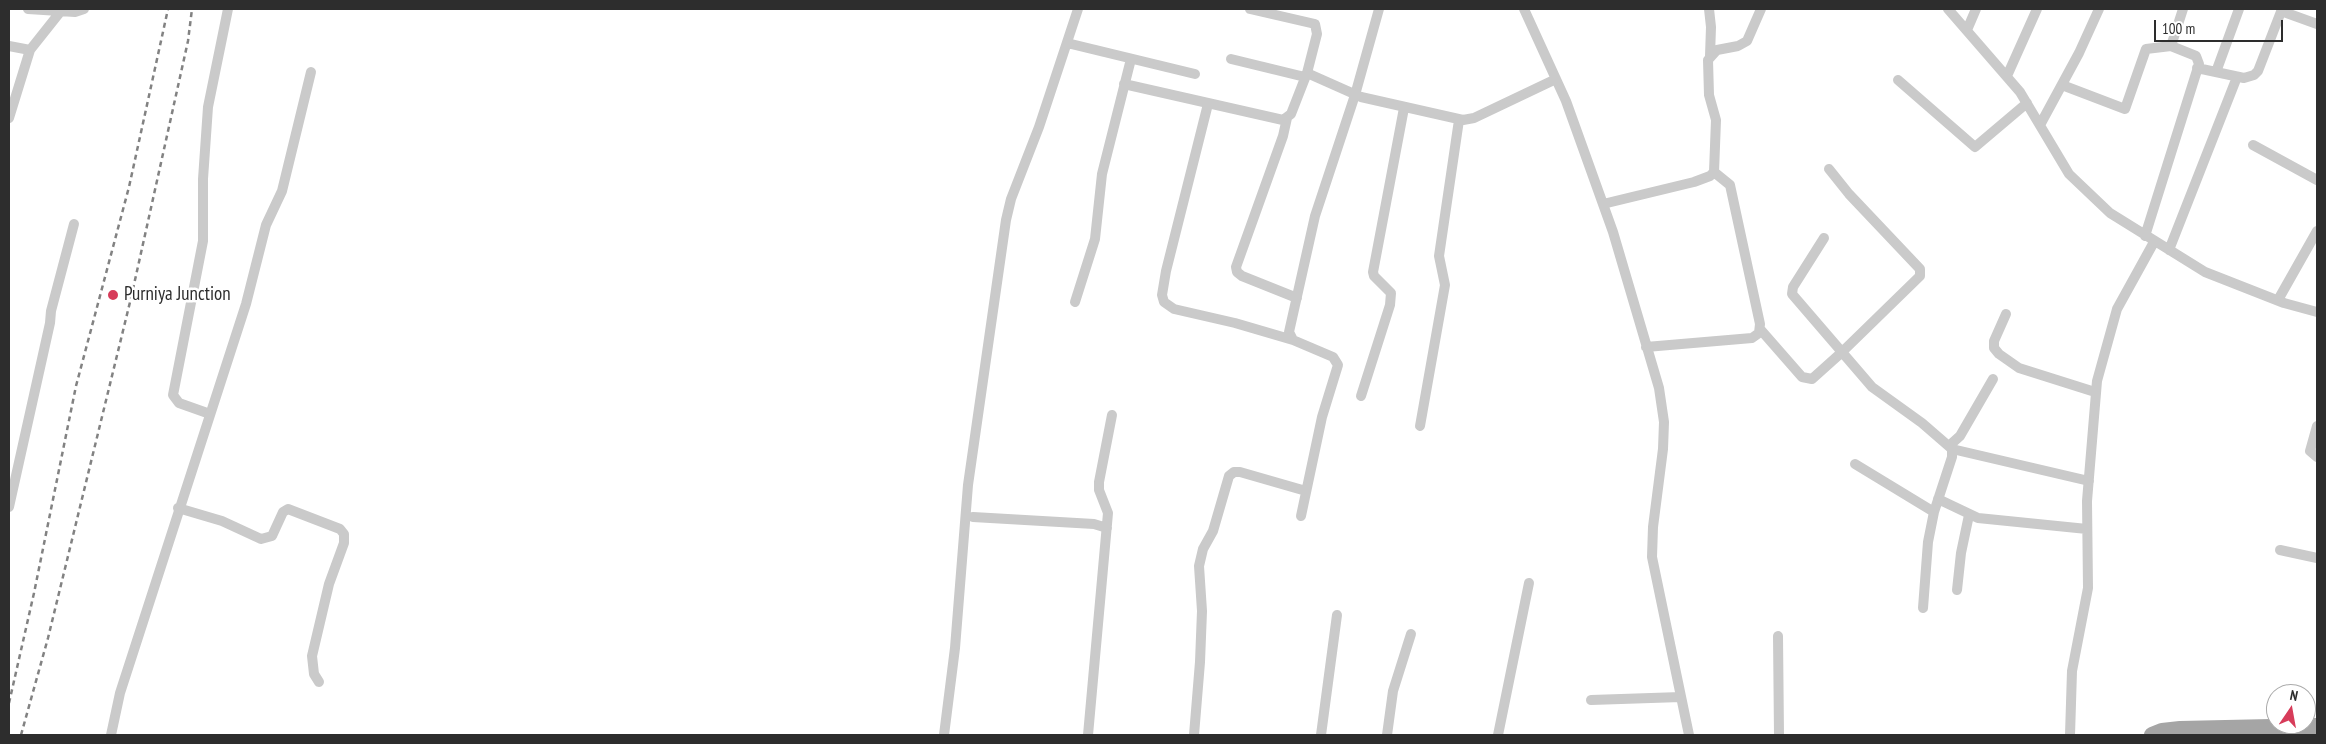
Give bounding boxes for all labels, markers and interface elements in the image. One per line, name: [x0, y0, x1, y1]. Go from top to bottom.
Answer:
scale bar: [2156, 10, 2285, 42]
text: 100 m: [2162, 19, 2195, 38]
place label: Purniya Junction: [124, 284, 231, 306]
marker: Purniya Junction: [106, 288, 120, 302]
north arrow: [2266, 684, 2316, 734]
text: N: [2288, 686, 2299, 705]

